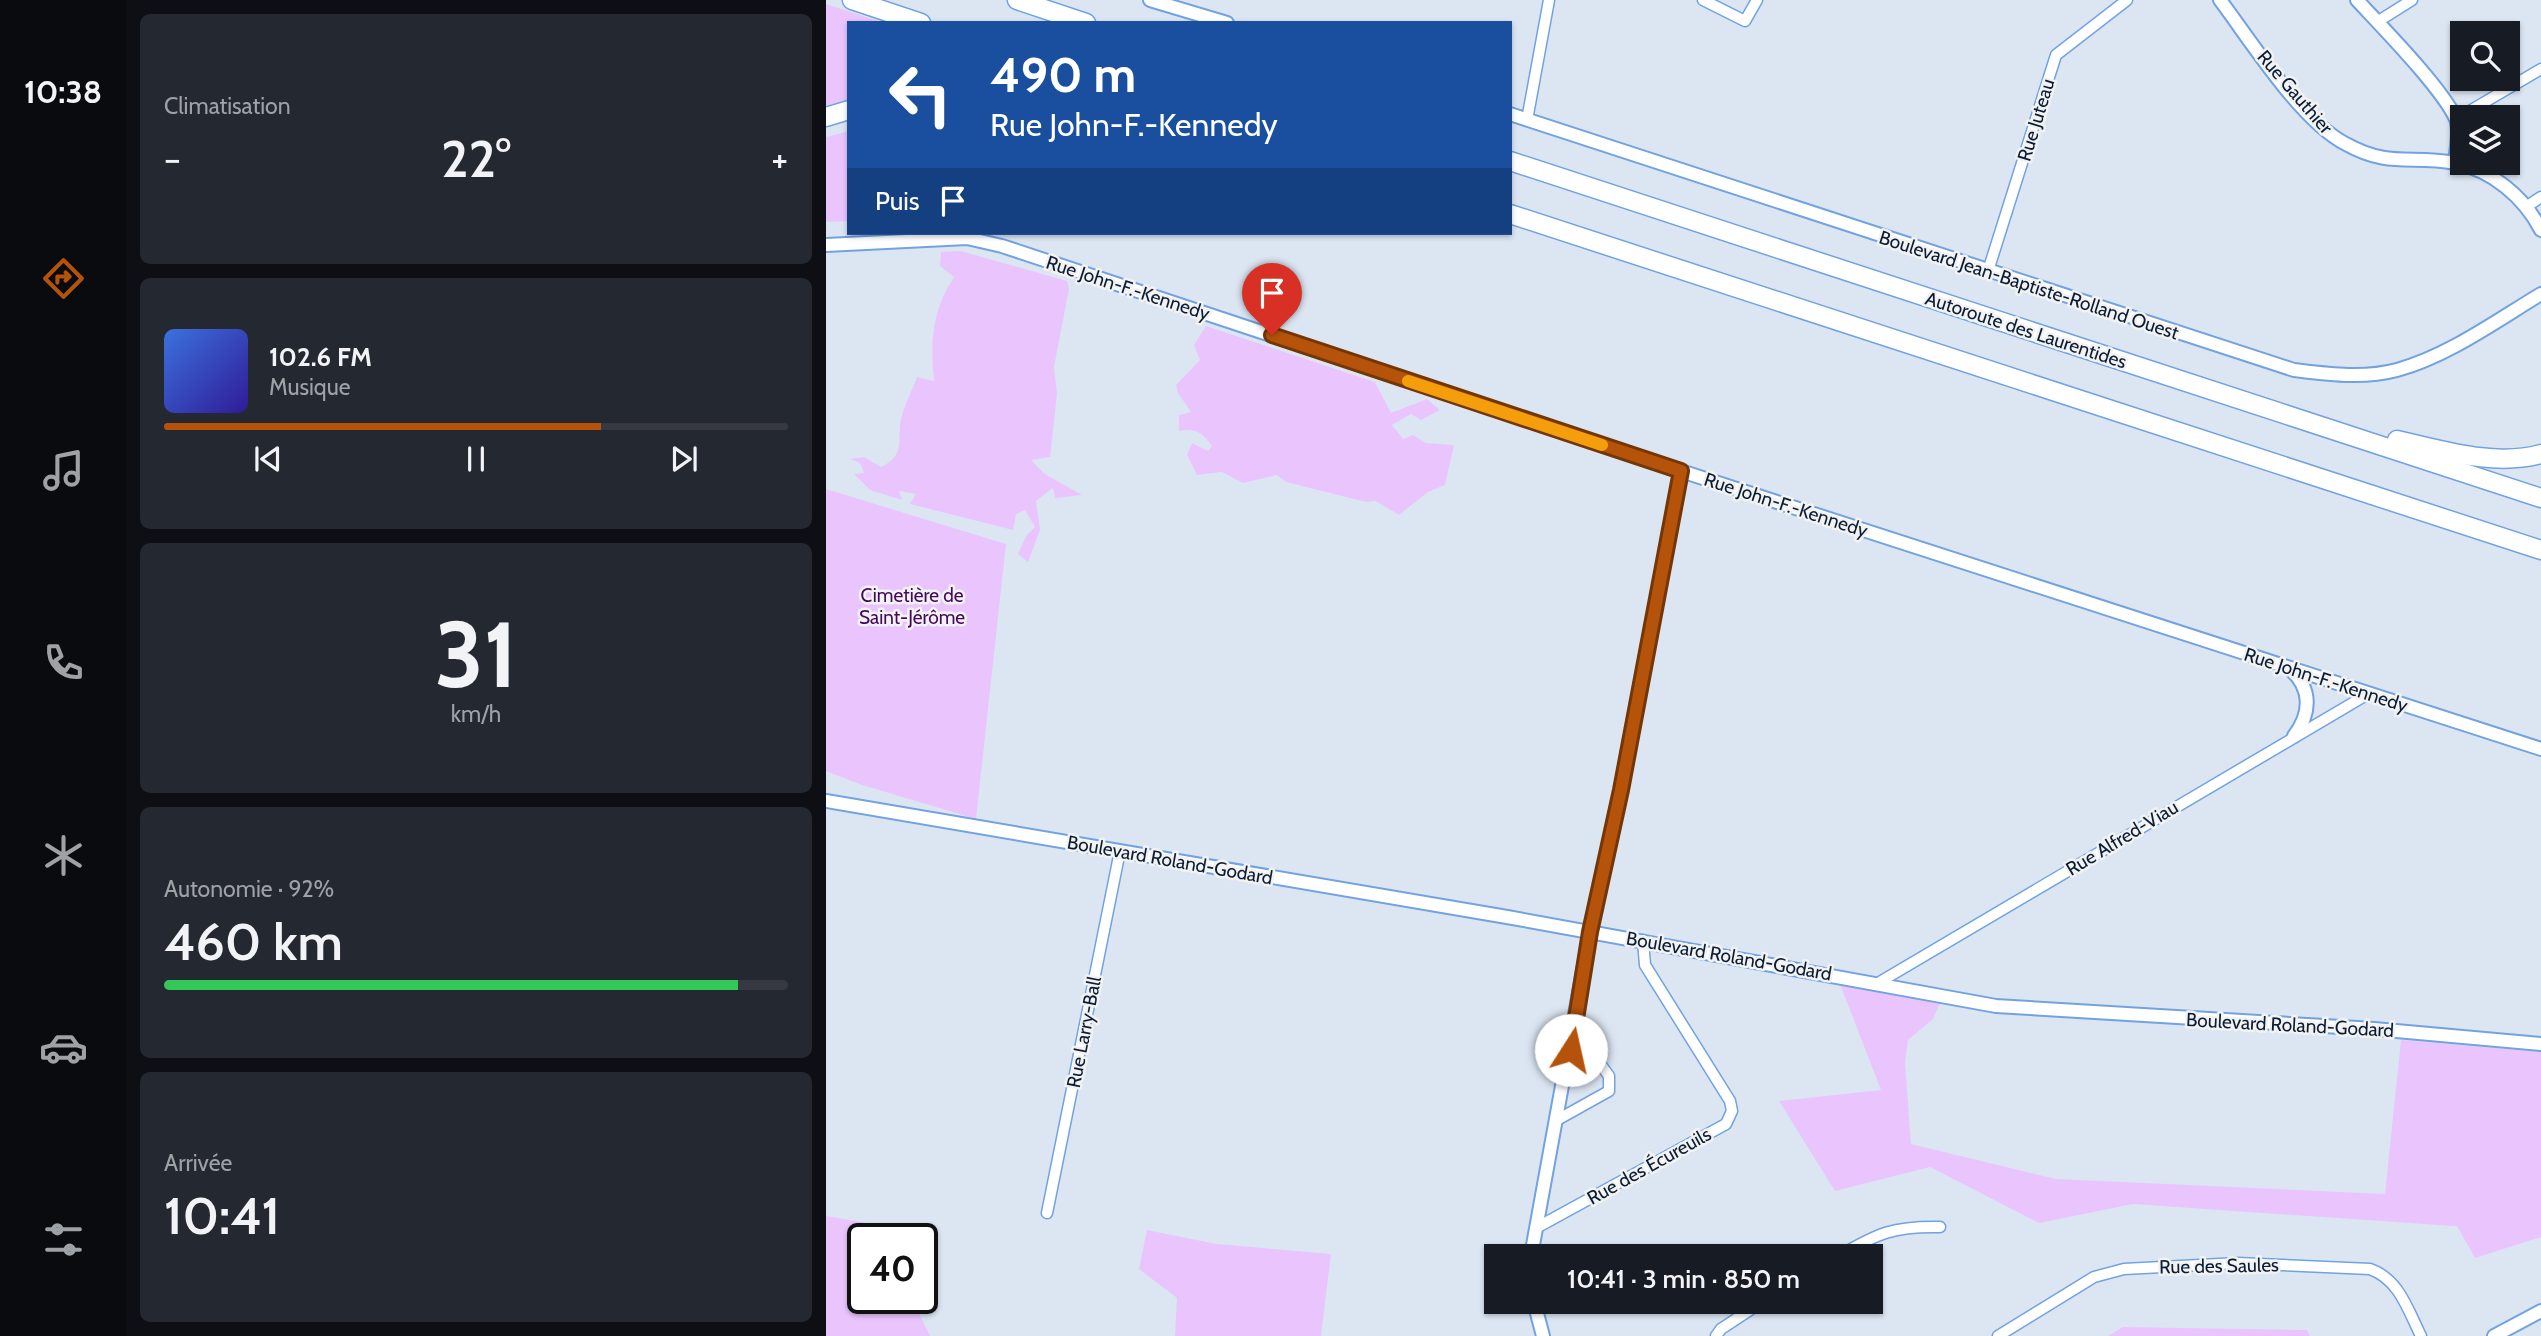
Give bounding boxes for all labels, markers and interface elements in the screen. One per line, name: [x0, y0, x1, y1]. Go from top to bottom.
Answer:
map controls: [2450, 21, 2520, 175]
button: search: [2450, 21, 2520, 91]
text: 490 m: [990, 45, 1136, 104]
street label: Rue Gauthier: [2252, 45, 2338, 139]
icon: left: [875, 49, 966, 140]
text: 10:38: [24, 72, 102, 111]
street label: Rue Juteau: [2013, 76, 2059, 164]
text: Climatisation: [164, 92, 291, 120]
text: Rue John-F.-Kennedy: [990, 105, 1278, 144]
button: layers: [2450, 105, 2520, 175]
text: 22°: [441, 127, 511, 190]
text: −: [164, 135, 181, 182]
text: +: [771, 135, 788, 182]
icon: arrive: [934, 182, 972, 220]
text: Puis: [875, 185, 920, 217]
street label: Boulevard Jean-Baptiste-Rolland Ouest: [1876, 226, 2182, 345]
street label: Rue John-F.-Kennedy: [1043, 251, 1213, 325]
icon: directions: [39, 254, 88, 303]
pin: [1242, 263, 1302, 335]
icon: arrive: [1253, 274, 1291, 312]
street label: Autoroute des Laurentides: [1922, 287, 2130, 373]
text: 102.6 FM: [269, 341, 372, 373]
text: Musique: [269, 373, 351, 401]
icon: previous: [249, 440, 287, 478]
icon: pause: [457, 440, 495, 478]
icon: next: [665, 440, 703, 478]
icon: music: [39, 446, 88, 495]
street label: Rue John-F.-Kennedy: [1701, 468, 1871, 542]
park label: Cimetière de Saint-Jérôme: [859, 584, 965, 629]
text: 31: [435, 599, 517, 710]
icon: phone: [39, 638, 88, 687]
street label: Rue John-F.-Kennedy: [2241, 643, 2411, 717]
text: km/h: [451, 700, 501, 728]
street label: Rue Alfred-Viau: [2062, 795, 2182, 881]
icon: climate: [39, 831, 88, 880]
street label: Boulevard Roland-Godard: [1065, 831, 1275, 889]
text: Autonomie · 92%: [164, 875, 334, 903]
text: 460 km: [164, 910, 343, 973]
street label: Boulevard Roland-Godard: [1624, 927, 1834, 985]
street label: Rue Larry-Ball: [1062, 974, 1106, 1090]
street label: Boulevard Roland-Godard: [2185, 1008, 2395, 1042]
position arrow: [1534, 1013, 1608, 1087]
icon: car: [39, 1023, 88, 1072]
street label: Rue des Écureuils: [1582, 1121, 1715, 1210]
text: Arrivée: [164, 1149, 232, 1177]
text: 10:41: [164, 1184, 280, 1247]
icon: filters: [39, 1215, 88, 1264]
speed limit sign: 40: [847, 1223, 938, 1314]
street label: Rue des Saules: [2159, 1253, 2279, 1279]
text: 10:41 · 3 min · 850 m: [1567, 1263, 1800, 1295]

